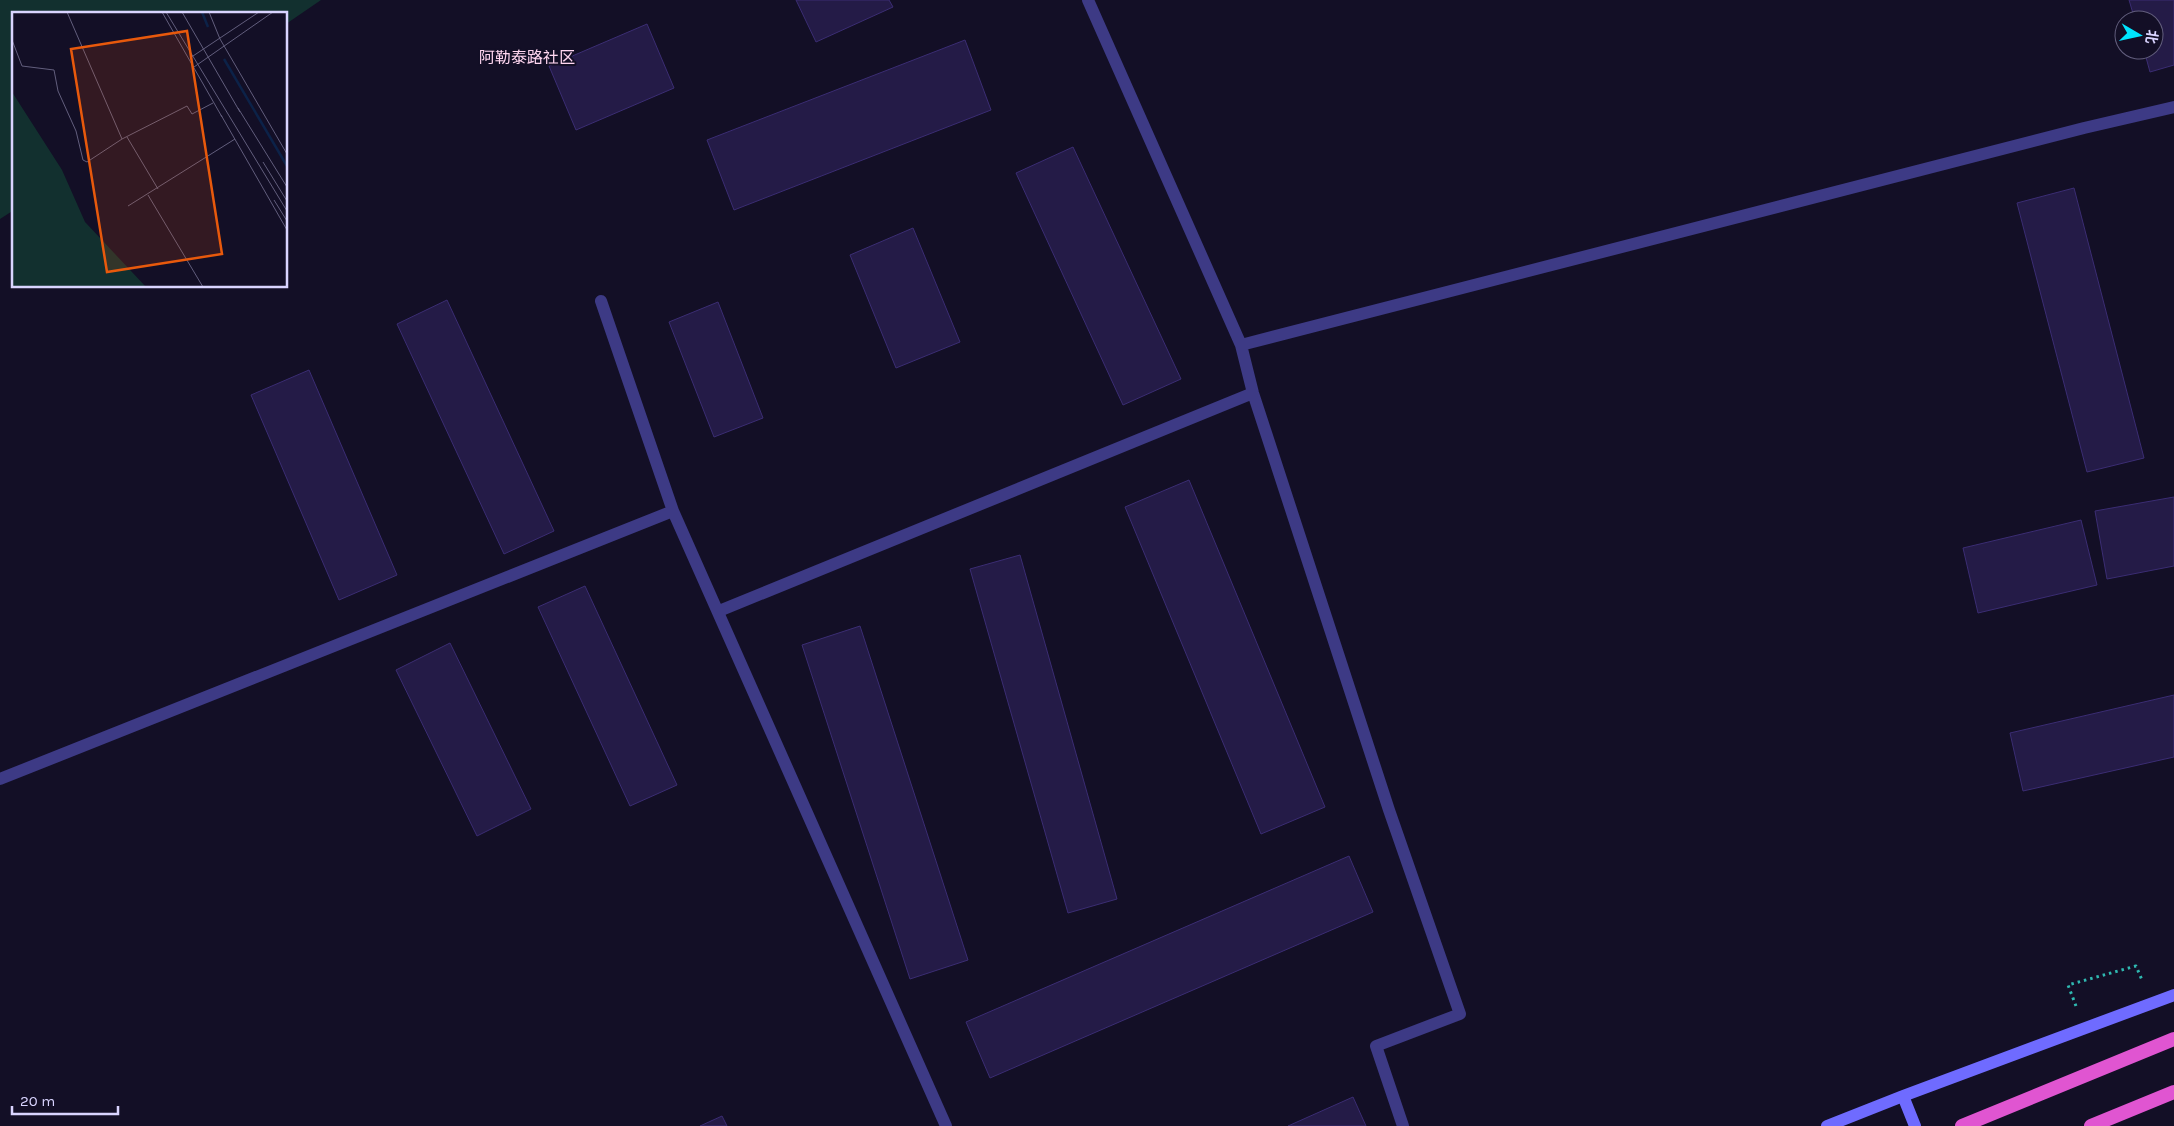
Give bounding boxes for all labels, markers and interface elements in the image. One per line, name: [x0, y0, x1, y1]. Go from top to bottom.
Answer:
north arrow: [2114, 10, 2164, 60]
inset map: [12, 12, 288, 288]
text: 北: [2142, 29, 2161, 45]
district label: 阿勒泰路社区: [479, 48, 575, 67]
scale bar: [12, 1084, 119, 1116]
text: 20 m: [20, 1092, 55, 1110]

